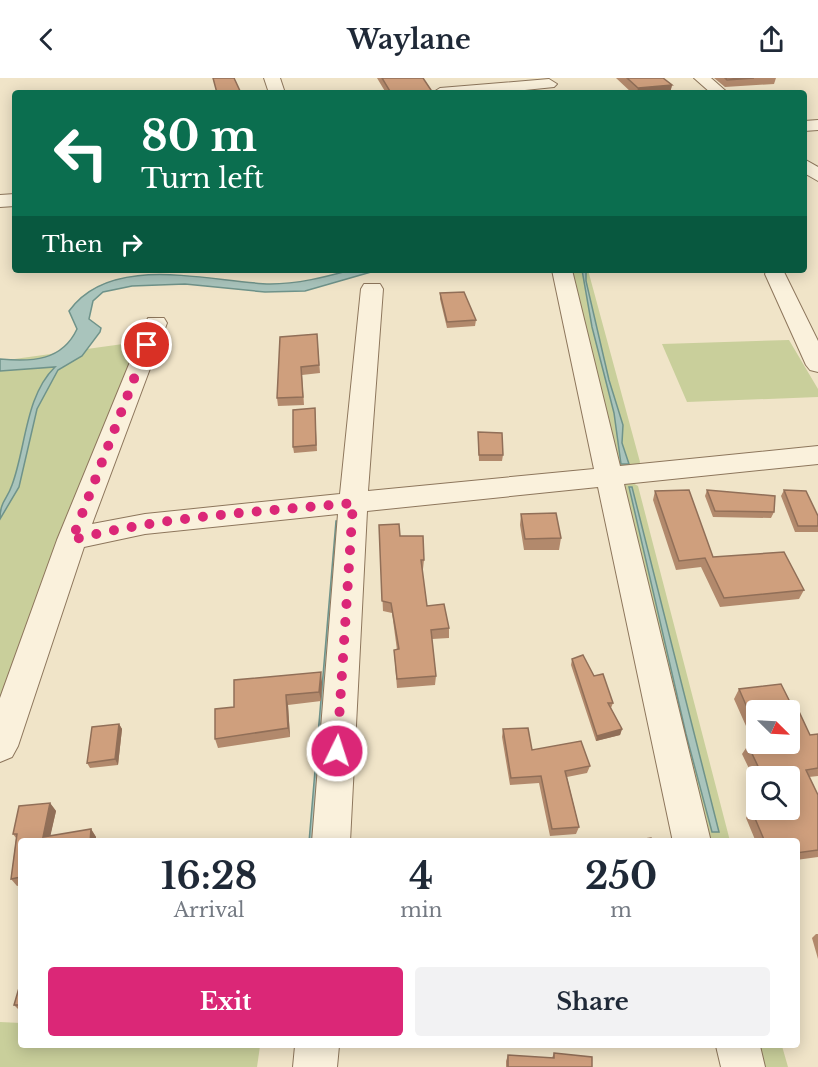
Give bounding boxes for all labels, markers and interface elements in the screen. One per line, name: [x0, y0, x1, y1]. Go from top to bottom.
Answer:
icon: back: [30, 23, 63, 56]
text: Waylane: [347, 23, 471, 56]
icon: share: [755, 23, 788, 56]
text: 80 m: [141, 110, 257, 162]
icon: left: [42, 114, 120, 192]
text: Turn left: [141, 162, 264, 195]
icon: right: [115, 228, 148, 261]
text: Then: [42, 231, 103, 258]
pin: [121, 319, 172, 370]
icon: arrive: [130, 328, 163, 361]
north arrow: [746, 700, 800, 754]
map controls: [746, 700, 800, 820]
position arrow: [305, 719, 369, 783]
button: search: [746, 766, 800, 820]
text: 16:28: [161, 854, 257, 899]
text: 4: [409, 854, 433, 899]
text: 250: [585, 854, 657, 899]
text: Arrival: [174, 898, 245, 922]
text: min: [400, 898, 442, 922]
text: m: [610, 898, 632, 922]
button: Exit: [48, 967, 403, 1036]
button: Share: [415, 967, 770, 1036]

